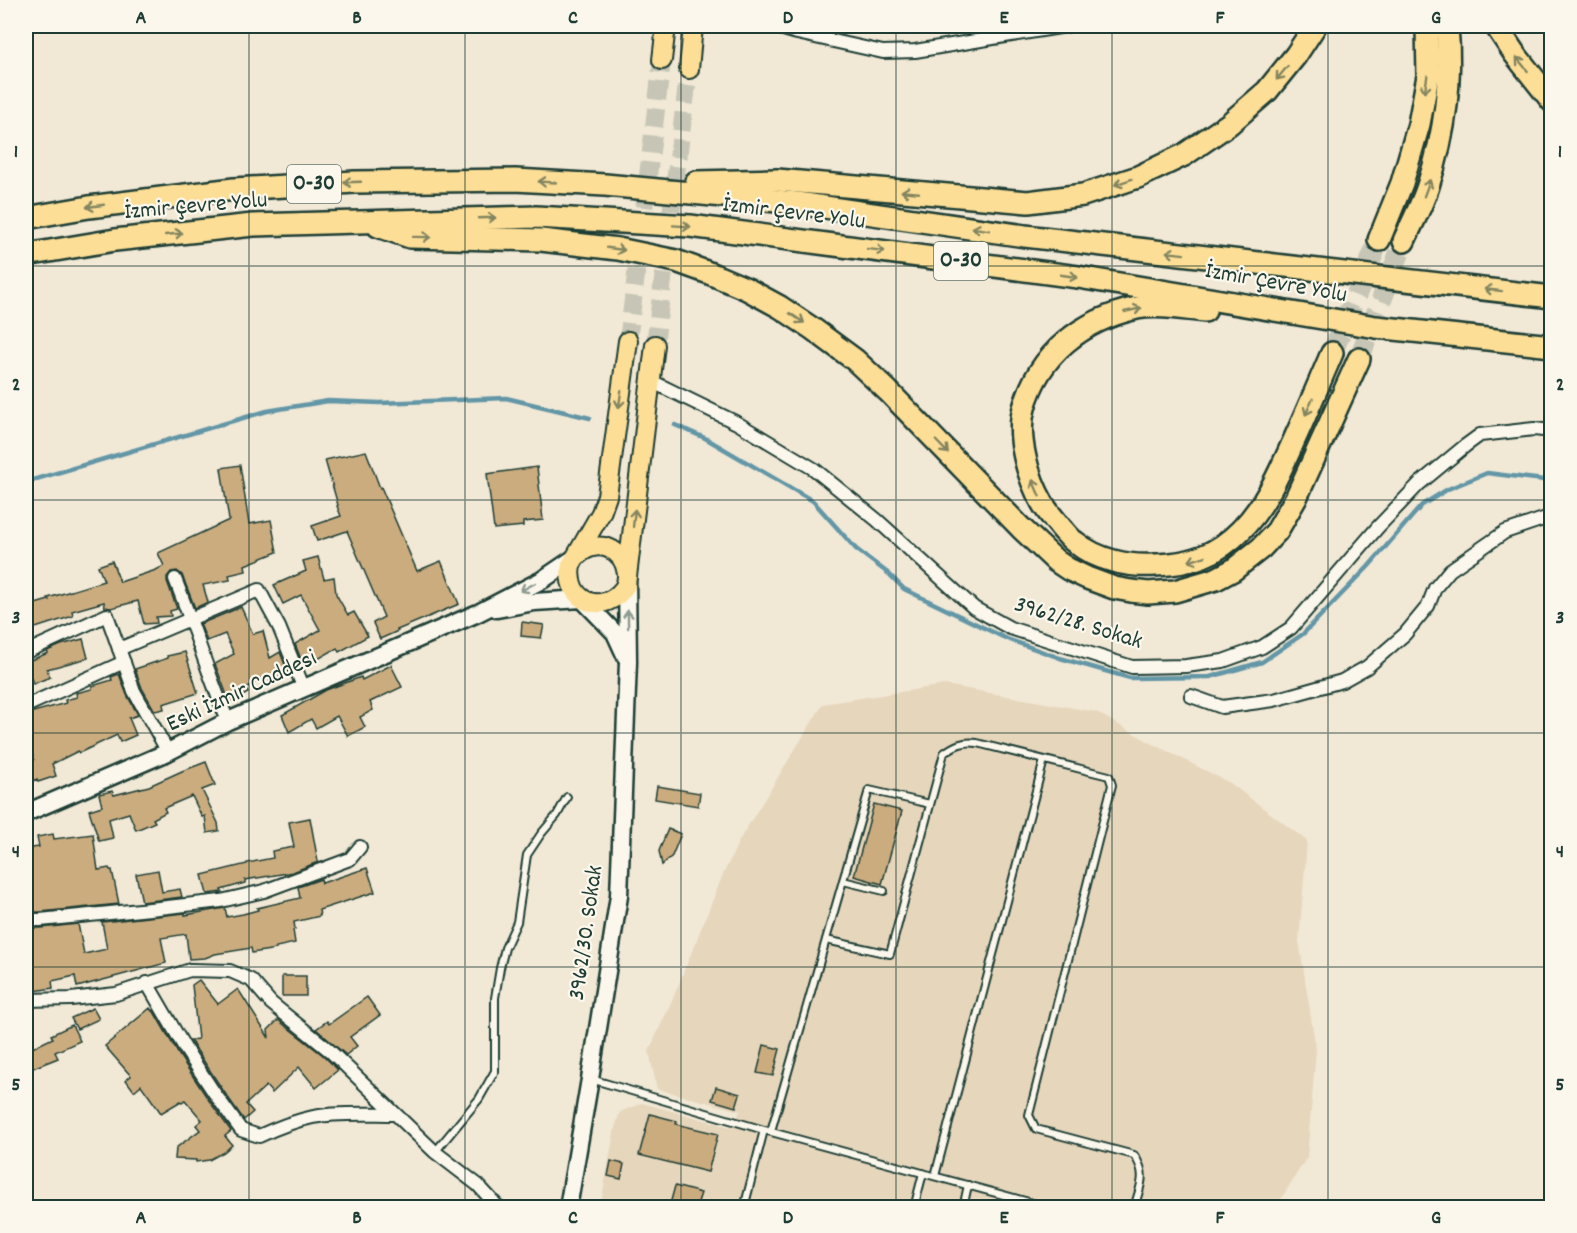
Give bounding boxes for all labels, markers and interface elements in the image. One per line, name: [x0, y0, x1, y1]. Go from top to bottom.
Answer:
text: A: [136, 5, 147, 33]
text: B: [352, 5, 362, 33]
text: C: [568, 5, 578, 33]
text: D: [783, 5, 794, 33]
text: E: [999, 5, 1009, 33]
text: F: [1216, 5, 1226, 33]
text: G: [1431, 5, 1441, 33]
one-way arrow: [1516, 56, 1529, 72]
one-way arrow: [1275, 65, 1288, 81]
one-way arrow: [1421, 73, 1432, 93]
text: 1: [14, 139, 18, 167]
text: 1: [1558, 139, 1562, 167]
road number: O-30: [287, 165, 341, 203]
one-way arrow: [537, 176, 557, 187]
one-way arrow: [342, 177, 362, 188]
one-way arrow: [1114, 177, 1133, 188]
one-way arrow: [1423, 179, 1434, 198]
street label: İzmir Çevre Yolu: [123, 184, 269, 230]
one-way arrow: [900, 186, 920, 197]
street label: İzmir Çevre Yolu: [721, 188, 867, 240]
one-way arrow: [86, 201, 106, 212]
one-way arrow: [477, 212, 497, 224]
one-way arrow: [672, 221, 692, 232]
one-way arrow: [972, 224, 991, 235]
one-way arrow: [163, 228, 183, 239]
one-way arrow: [411, 232, 431, 243]
road number: O-30: [934, 242, 988, 280]
one-way arrow: [606, 243, 626, 254]
one-way arrow: [865, 245, 885, 256]
one-way arrow: [1165, 248, 1185, 259]
street label: İzmir Çevre Yolu: [1202, 255, 1350, 313]
one-way arrow: [1059, 270, 1078, 281]
one-way arrow: [1484, 284, 1504, 295]
one-way arrow: [1122, 304, 1142, 315]
one-way arrow: [788, 312, 805, 324]
text: 2: [12, 372, 20, 400]
text: 2: [1556, 372, 1564, 400]
one-way arrow: [614, 388, 625, 408]
one-way arrow: [1302, 397, 1314, 415]
one-way arrow: [935, 439, 949, 454]
one-way arrow: [1030, 480, 1041, 498]
one-way arrow: [629, 508, 640, 528]
one-way arrow: [1188, 554, 1207, 565]
one-way arrow: [520, 581, 537, 593]
street label: 3962/28. Sokak: [1010, 588, 1146, 660]
text: 3: [12, 605, 20, 633]
text: 3: [1556, 605, 1564, 633]
one-way arrow: [622, 609, 634, 629]
street label: Eski İzmir Caddesi: [161, 642, 323, 742]
text: 4: [12, 839, 20, 867]
text: 4: [1556, 839, 1564, 867]
street label: 3962/30. Sokak: [561, 863, 613, 1003]
text: 5: [11, 1072, 21, 1100]
text: 5: [1555, 1072, 1565, 1100]
text: A: [136, 1205, 147, 1233]
text: B: [352, 1205, 362, 1233]
text: C: [568, 1205, 578, 1233]
text: D: [783, 1205, 794, 1233]
text: E: [999, 1205, 1009, 1233]
text: F: [1216, 1205, 1226, 1233]
text: G: [1431, 1205, 1441, 1233]

